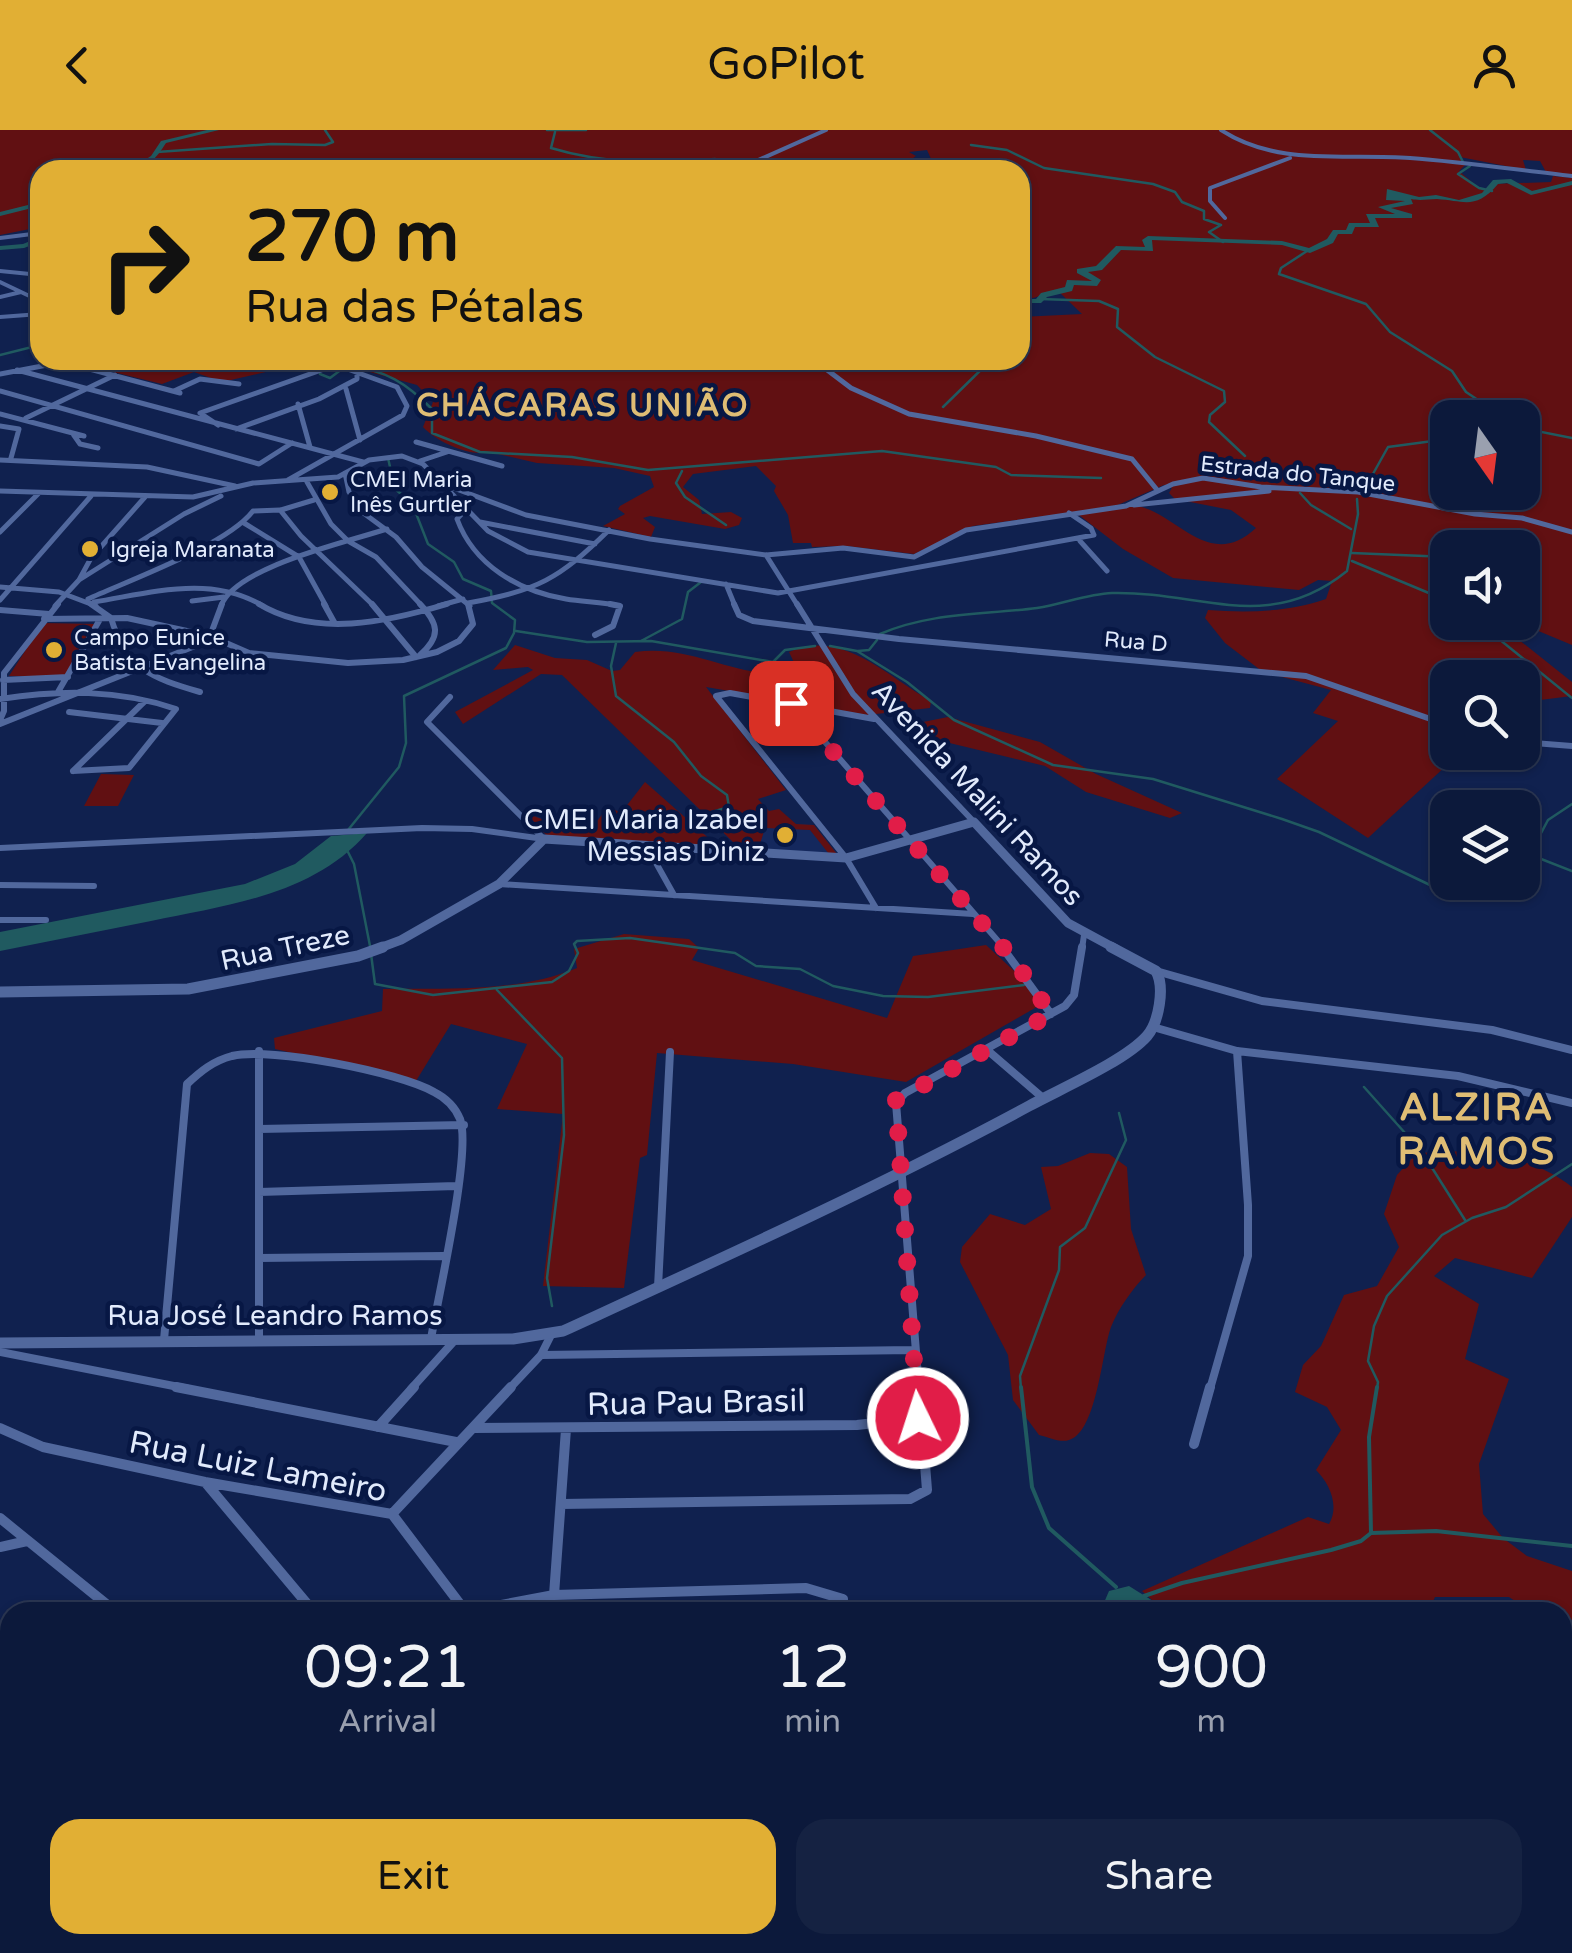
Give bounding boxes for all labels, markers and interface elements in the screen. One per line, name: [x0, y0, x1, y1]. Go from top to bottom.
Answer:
icon: back: [50, 38, 105, 93]
text: GoPilot: [707, 38, 865, 92]
icon: person: [1467, 38, 1522, 93]
text: 270 m: [245, 196, 459, 280]
icon: right: [80, 200, 210, 330]
text: Rua das Pétalas: [245, 281, 584, 335]
district label: CHÁCARAS UNIÃO: [416, 385, 750, 425]
north arrow: [1430, 400, 1540, 510]
map controls: [1430, 400, 1540, 900]
street label: Estrada do Tanque: [1199, 451, 1397, 497]
place label: CMEI Maria Inês Gurtler: [350, 467, 472, 518]
marker: CMEI Maria Inês Gurtler: [319, 481, 341, 503]
button: sound: [1430, 530, 1540, 640]
place label: Igreja Maranata: [110, 537, 275, 563]
marker: Igreja Maranata: [79, 538, 101, 560]
place label: Campo Eunice Batista Evangelina: [74, 625, 266, 676]
street label: Rua D: [1103, 626, 1169, 658]
marker: Campo Eunice Batista Evangelina: [43, 639, 65, 661]
button: search: [1430, 660, 1540, 770]
pin: [749, 661, 834, 746]
street label: Avenida Malini Ramos: [864, 674, 1090, 913]
icon: arrive: [764, 676, 819, 731]
button: layers: [1430, 790, 1540, 900]
place label: CMEI Maria Izabel Messias Diniz: [524, 803, 765, 869]
marker: CMEI Maria Izabel Messias Diniz: [774, 824, 796, 846]
street label: Rua Treze: [217, 918, 353, 978]
district label: ALZIRA RAMOS: [1398, 1085, 1556, 1175]
street label: Rua José Leandro Ramos: [107, 1299, 443, 1333]
position arrow: [866, 1366, 970, 1470]
street label: Rua Pau Brasil: [586, 1382, 806, 1424]
street label: Rua Luiz Lameiro: [126, 1423, 390, 1511]
text: 09:21: [304, 1632, 471, 1704]
text: 12: [775, 1632, 850, 1704]
text: 900: [1155, 1632, 1268, 1704]
text: Arrival: [338, 1703, 437, 1741]
text: min: [784, 1703, 841, 1741]
text: m: [1196, 1703, 1226, 1741]
button: Exit: [50, 1819, 776, 1934]
button: Share: [796, 1819, 1522, 1934]

